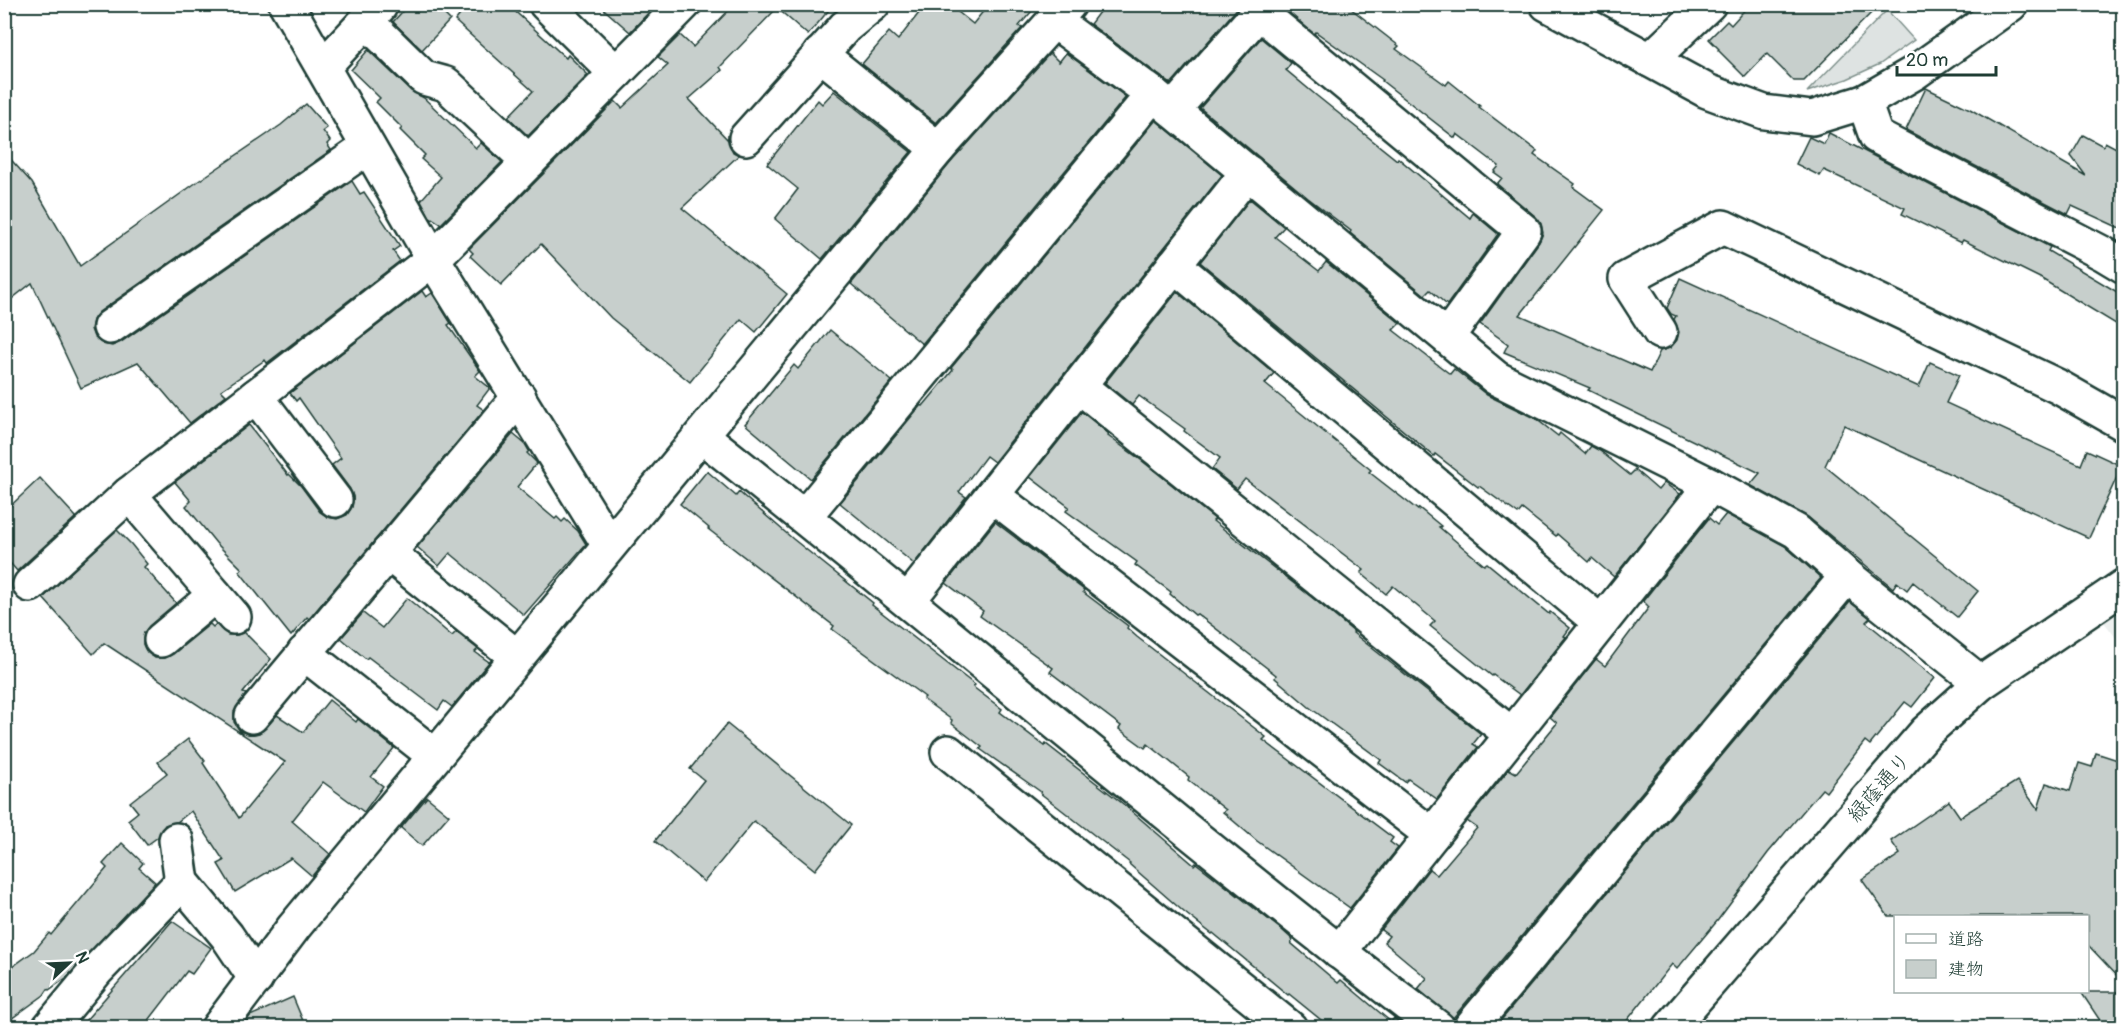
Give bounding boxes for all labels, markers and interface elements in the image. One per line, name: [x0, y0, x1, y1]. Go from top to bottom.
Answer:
scale bar: [1897, 39, 1996, 77]
text: 20 m: [1906, 49, 1948, 72]
street label: 緑蔭通り: [1842, 747, 1917, 828]
legend: [1894, 915, 2089, 993]
text: 道路: [1948, 928, 1984, 951]
north arrow: [39, 933, 99, 993]
text: N: [71, 949, 93, 967]
text: 建物: [1948, 958, 1984, 981]

